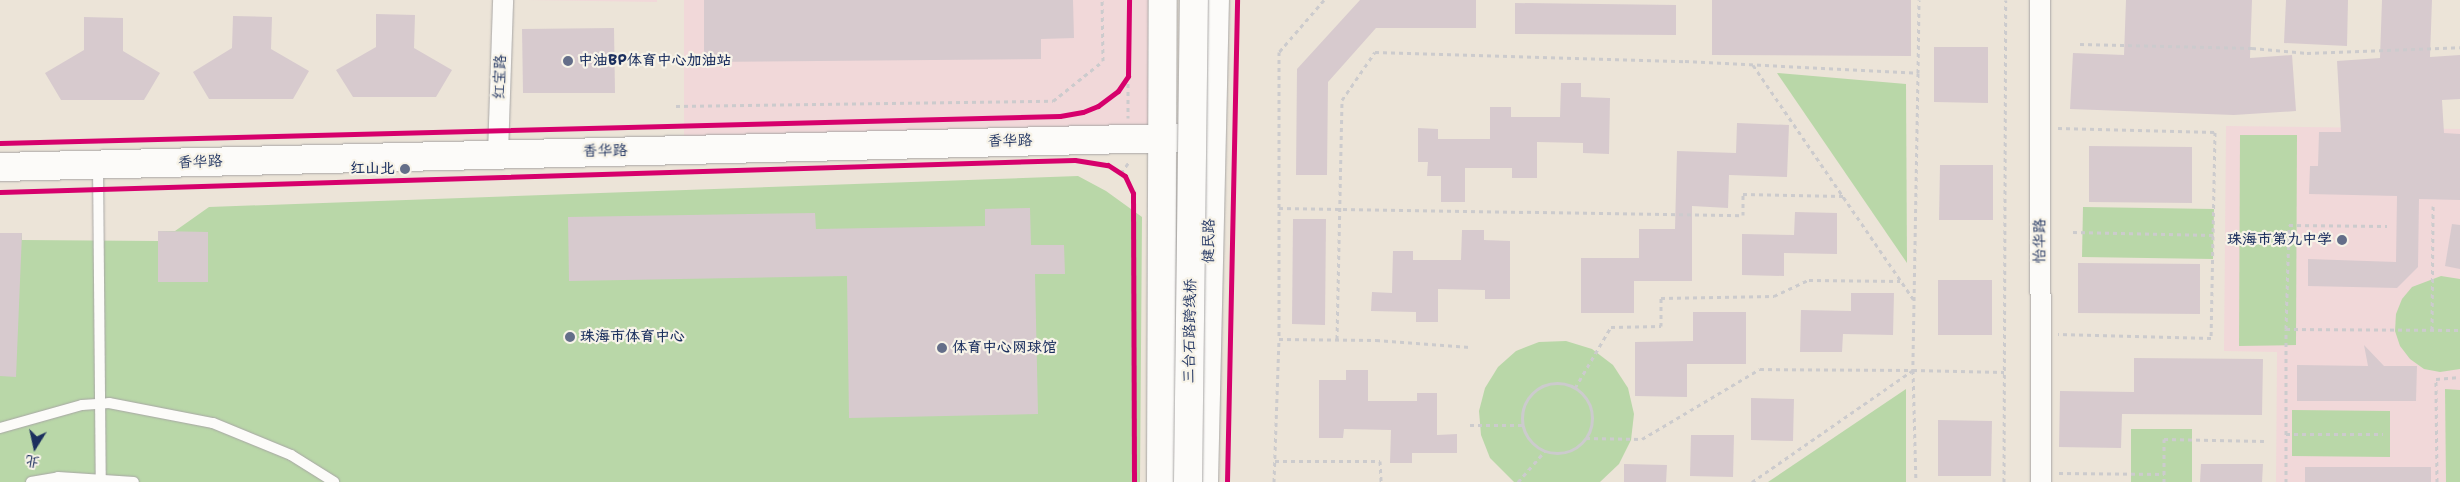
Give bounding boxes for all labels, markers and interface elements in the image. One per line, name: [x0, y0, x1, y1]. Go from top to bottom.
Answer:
place label: 中油BP体育中心加油站: [578, 52, 732, 70]
street label: 红宝路: [490, 54, 510, 100]
marker: 中油BP体育中心加油站: [562, 55, 574, 67]
street label: 香华路: [987, 132, 1033, 150]
street label: 香华路: [582, 142, 628, 160]
street label: 香华路: [177, 152, 223, 172]
place label: 红山北: [350, 160, 395, 178]
marker: 红山北: [399, 163, 411, 175]
street label: 健民路: [1200, 218, 1218, 264]
street label: 怡华路: [2031, 219, 2049, 263]
place label: 珠海市第九中学: [2227, 231, 2332, 249]
marker: 珠海市第九中学: [2336, 234, 2348, 246]
street label: 三台石路跨线桥: [1180, 278, 1200, 384]
place label: 珠海市体育中心: [580, 328, 685, 346]
marker: 珠海市体育中心: [564, 331, 576, 343]
place label: 体育中心网球馆: [952, 339, 1057, 357]
marker: 体育中心网球馆: [936, 342, 948, 354]
north arrow: [10, 422, 60, 472]
text: 北: [24, 452, 41, 472]

